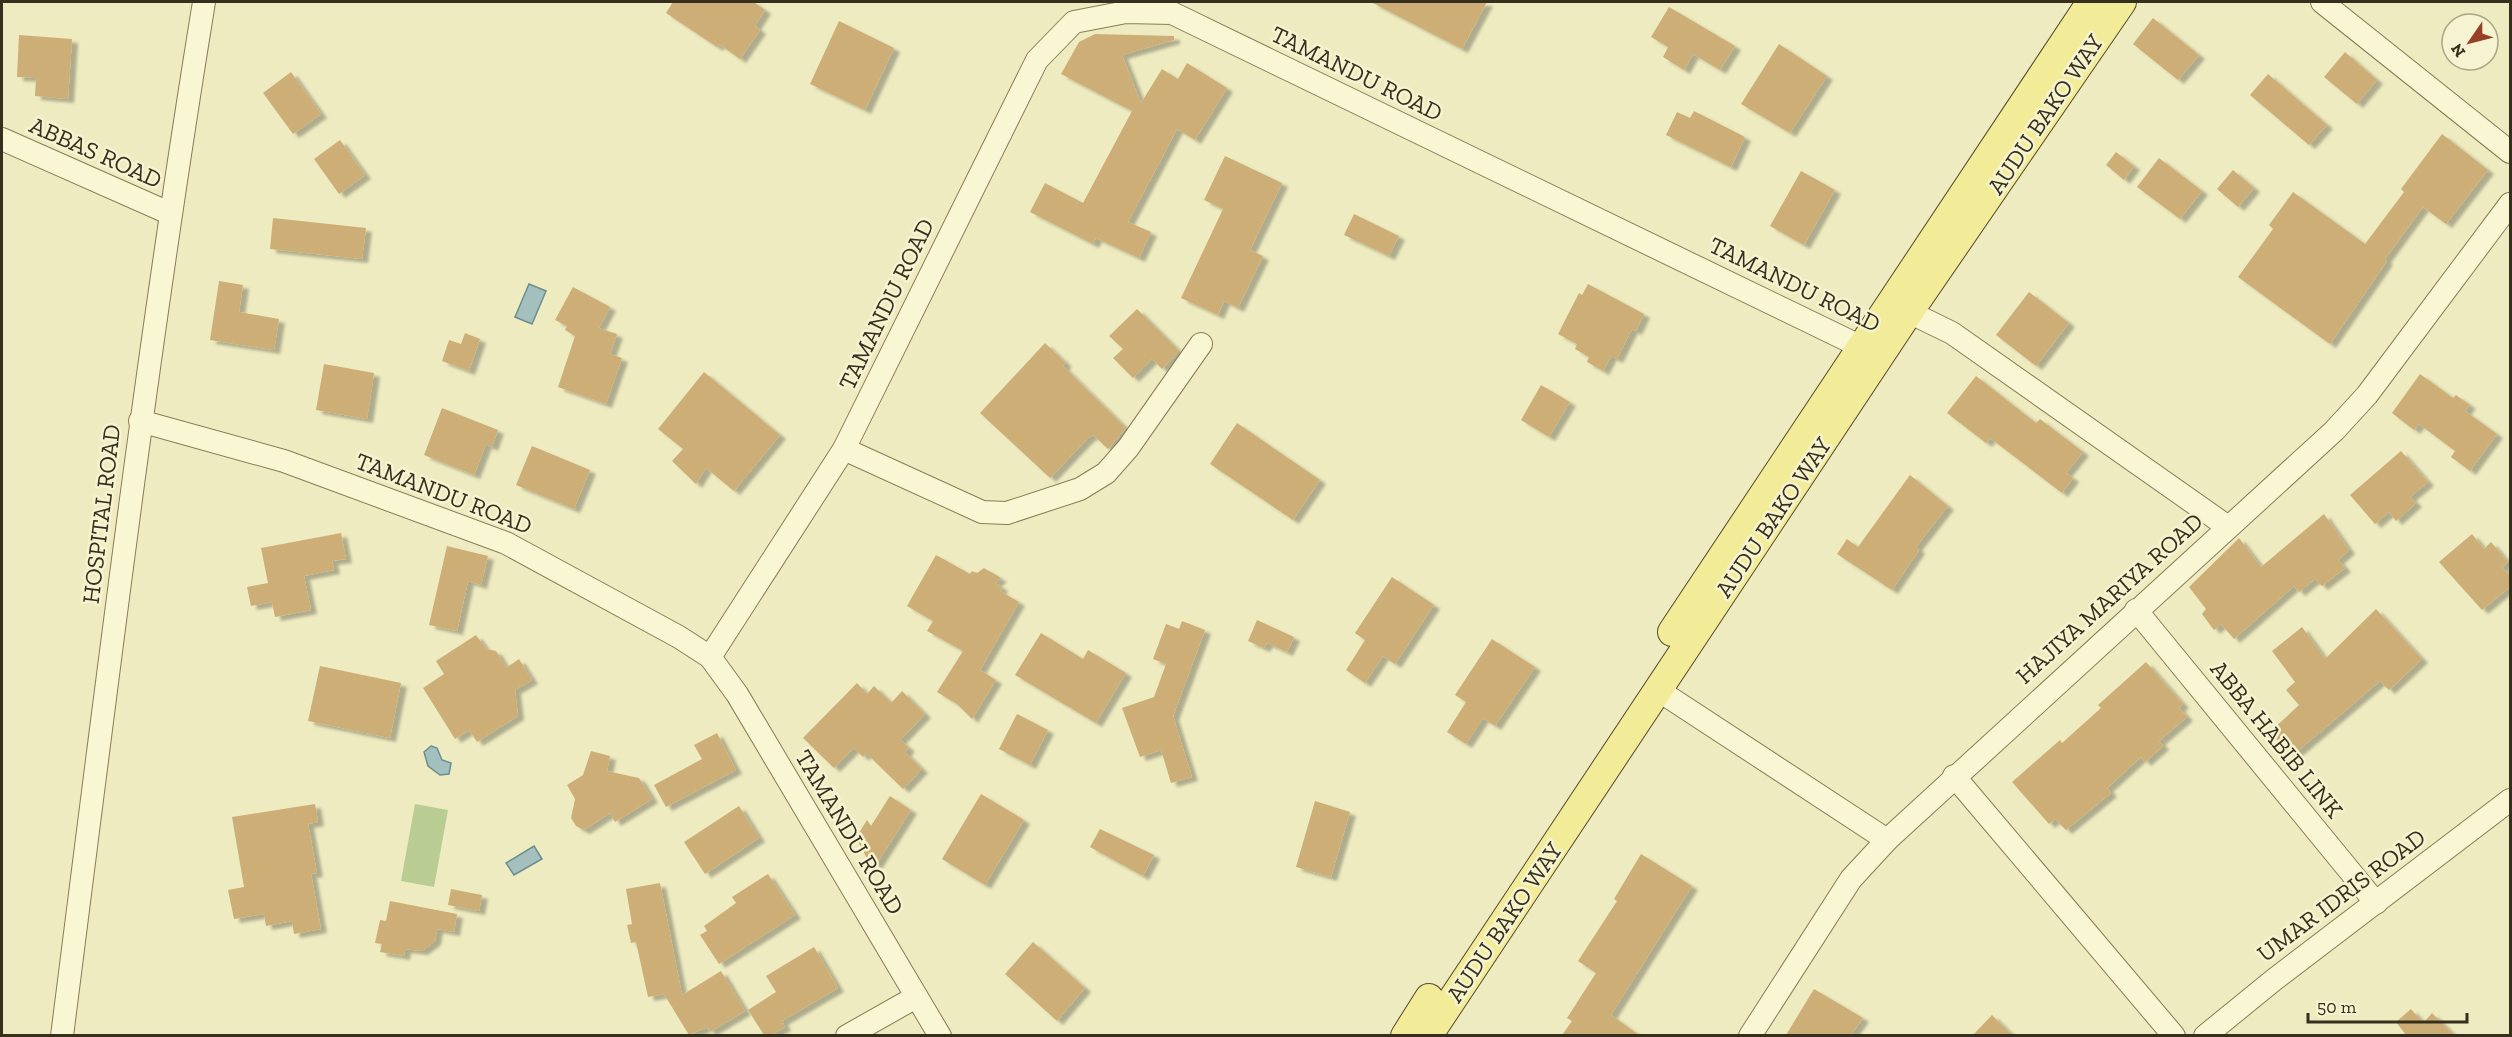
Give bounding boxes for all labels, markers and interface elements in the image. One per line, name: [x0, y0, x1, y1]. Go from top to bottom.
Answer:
north arrow: [2440, 12, 2500, 72]
street label: TAMANDU ROAD: [1267, 19, 1447, 127]
street label: AUDU BAKO WAY: [1981, 28, 2109, 200]
text: N: [2447, 40, 2469, 61]
street label: ABBAS ROAD: [25, 110, 167, 194]
street label: TAMANDU ROAD: [832, 214, 940, 394]
street label: TAMANDU ROAD: [1705, 230, 1885, 338]
street label: HOSPITAL ROAD: [76, 423, 126, 605]
street label: AUDU BAKO WAY: [1709, 431, 1837, 603]
street label: TAMANDU ROAD: [352, 446, 536, 540]
street label: HAJIYA MARIYA ROAD: [2010, 506, 2208, 690]
street label: ABBA HABIB LINK: [2205, 654, 2350, 824]
street label: TAMANDU ROAD: [789, 744, 911, 920]
street label: UMAR IDRIS ROAD: [2251, 822, 2431, 968]
street label: AUDU BAKO WAY: [1440, 836, 1568, 1008]
scale bar: [2308, 986, 2467, 1024]
text: 50 m: [2317, 996, 2357, 1018]

